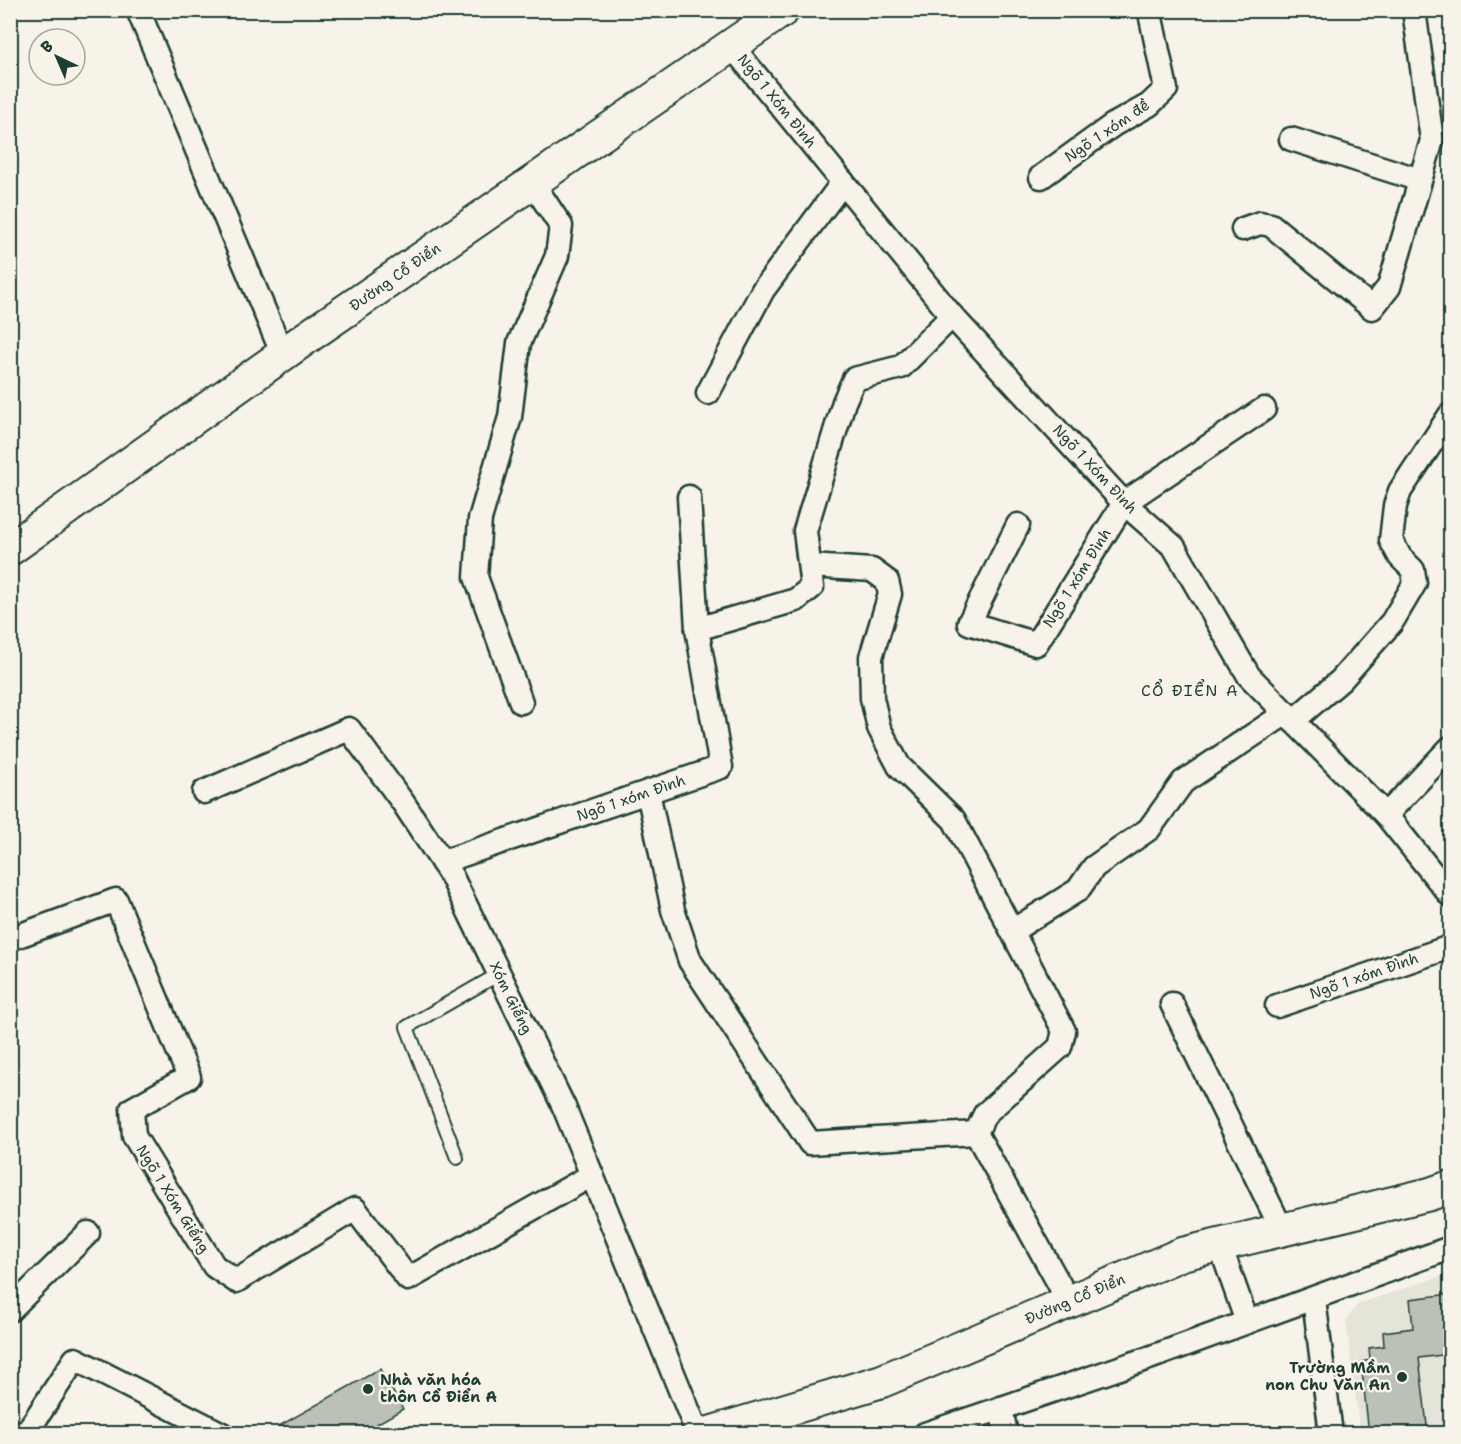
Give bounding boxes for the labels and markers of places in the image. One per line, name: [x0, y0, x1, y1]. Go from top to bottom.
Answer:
place label: Trường Mầm non Chu Văn An: [1265, 1358, 1390, 1395]
place label: Nhà văn hóa thôn Cổ Điển A: [380, 1370, 497, 1407]
marker: Trường Mầm non Chu Văn An: [1395, 1370, 1409, 1384]
marker: Nhà văn hóa thôn Cổ Điển A: [361, 1382, 375, 1396]

